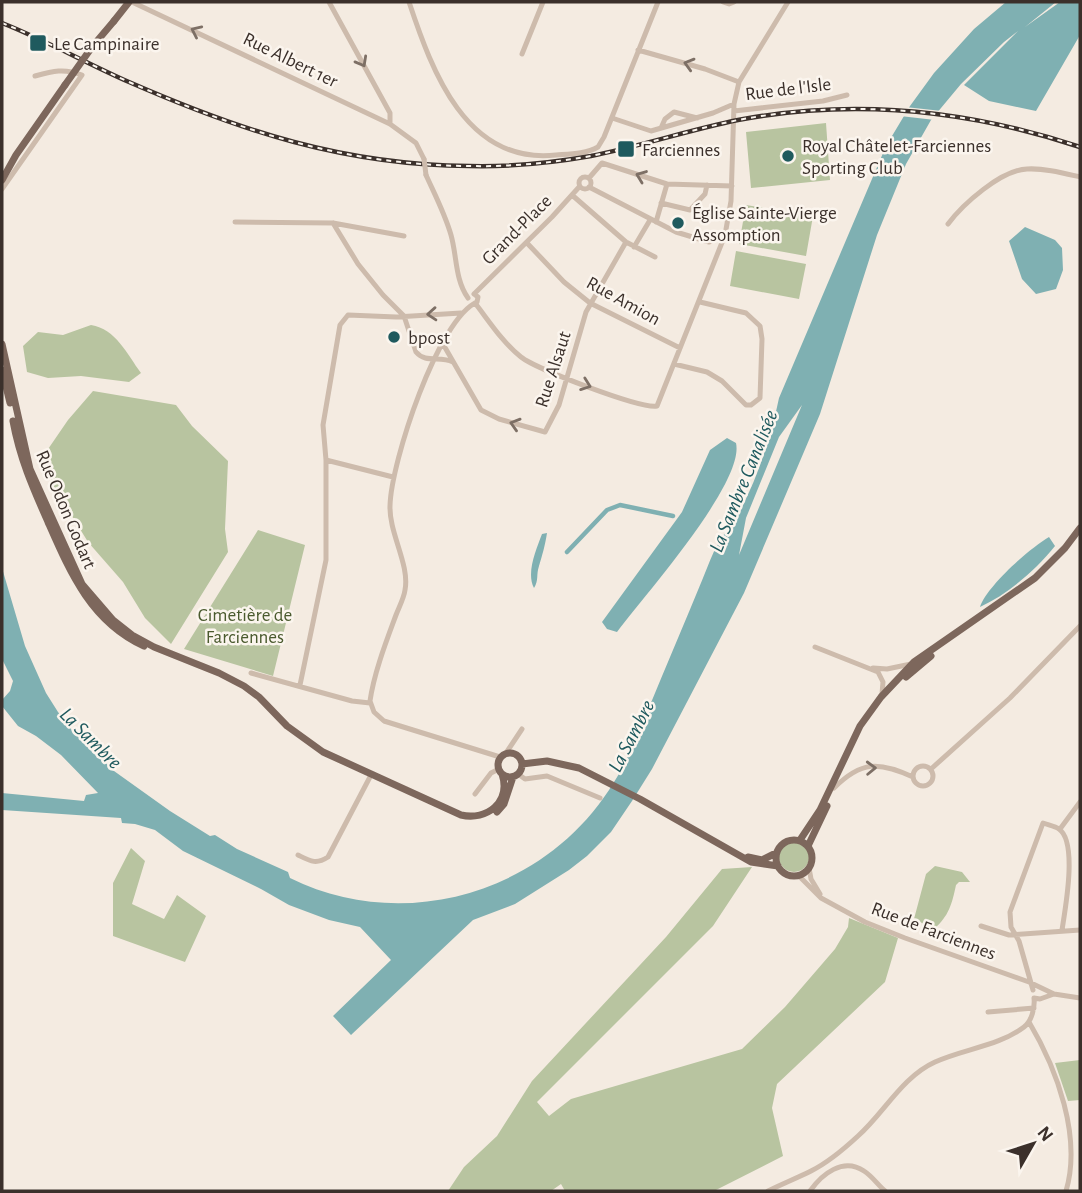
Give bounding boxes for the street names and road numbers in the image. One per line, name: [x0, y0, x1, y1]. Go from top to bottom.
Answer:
street label: Rue Albert 1er: [240, 29, 341, 91]
street label: Rue de l'Isle: [744, 75, 832, 104]
street label: Grand-Place: [479, 192, 556, 269]
street label: Rue Amion: [583, 273, 663, 329]
street label: Rue Alsaut: [532, 329, 575, 410]
street label: Rue Odon Godart: [32, 448, 99, 572]
street label: Rue de Farciennes: [869, 899, 998, 964]

